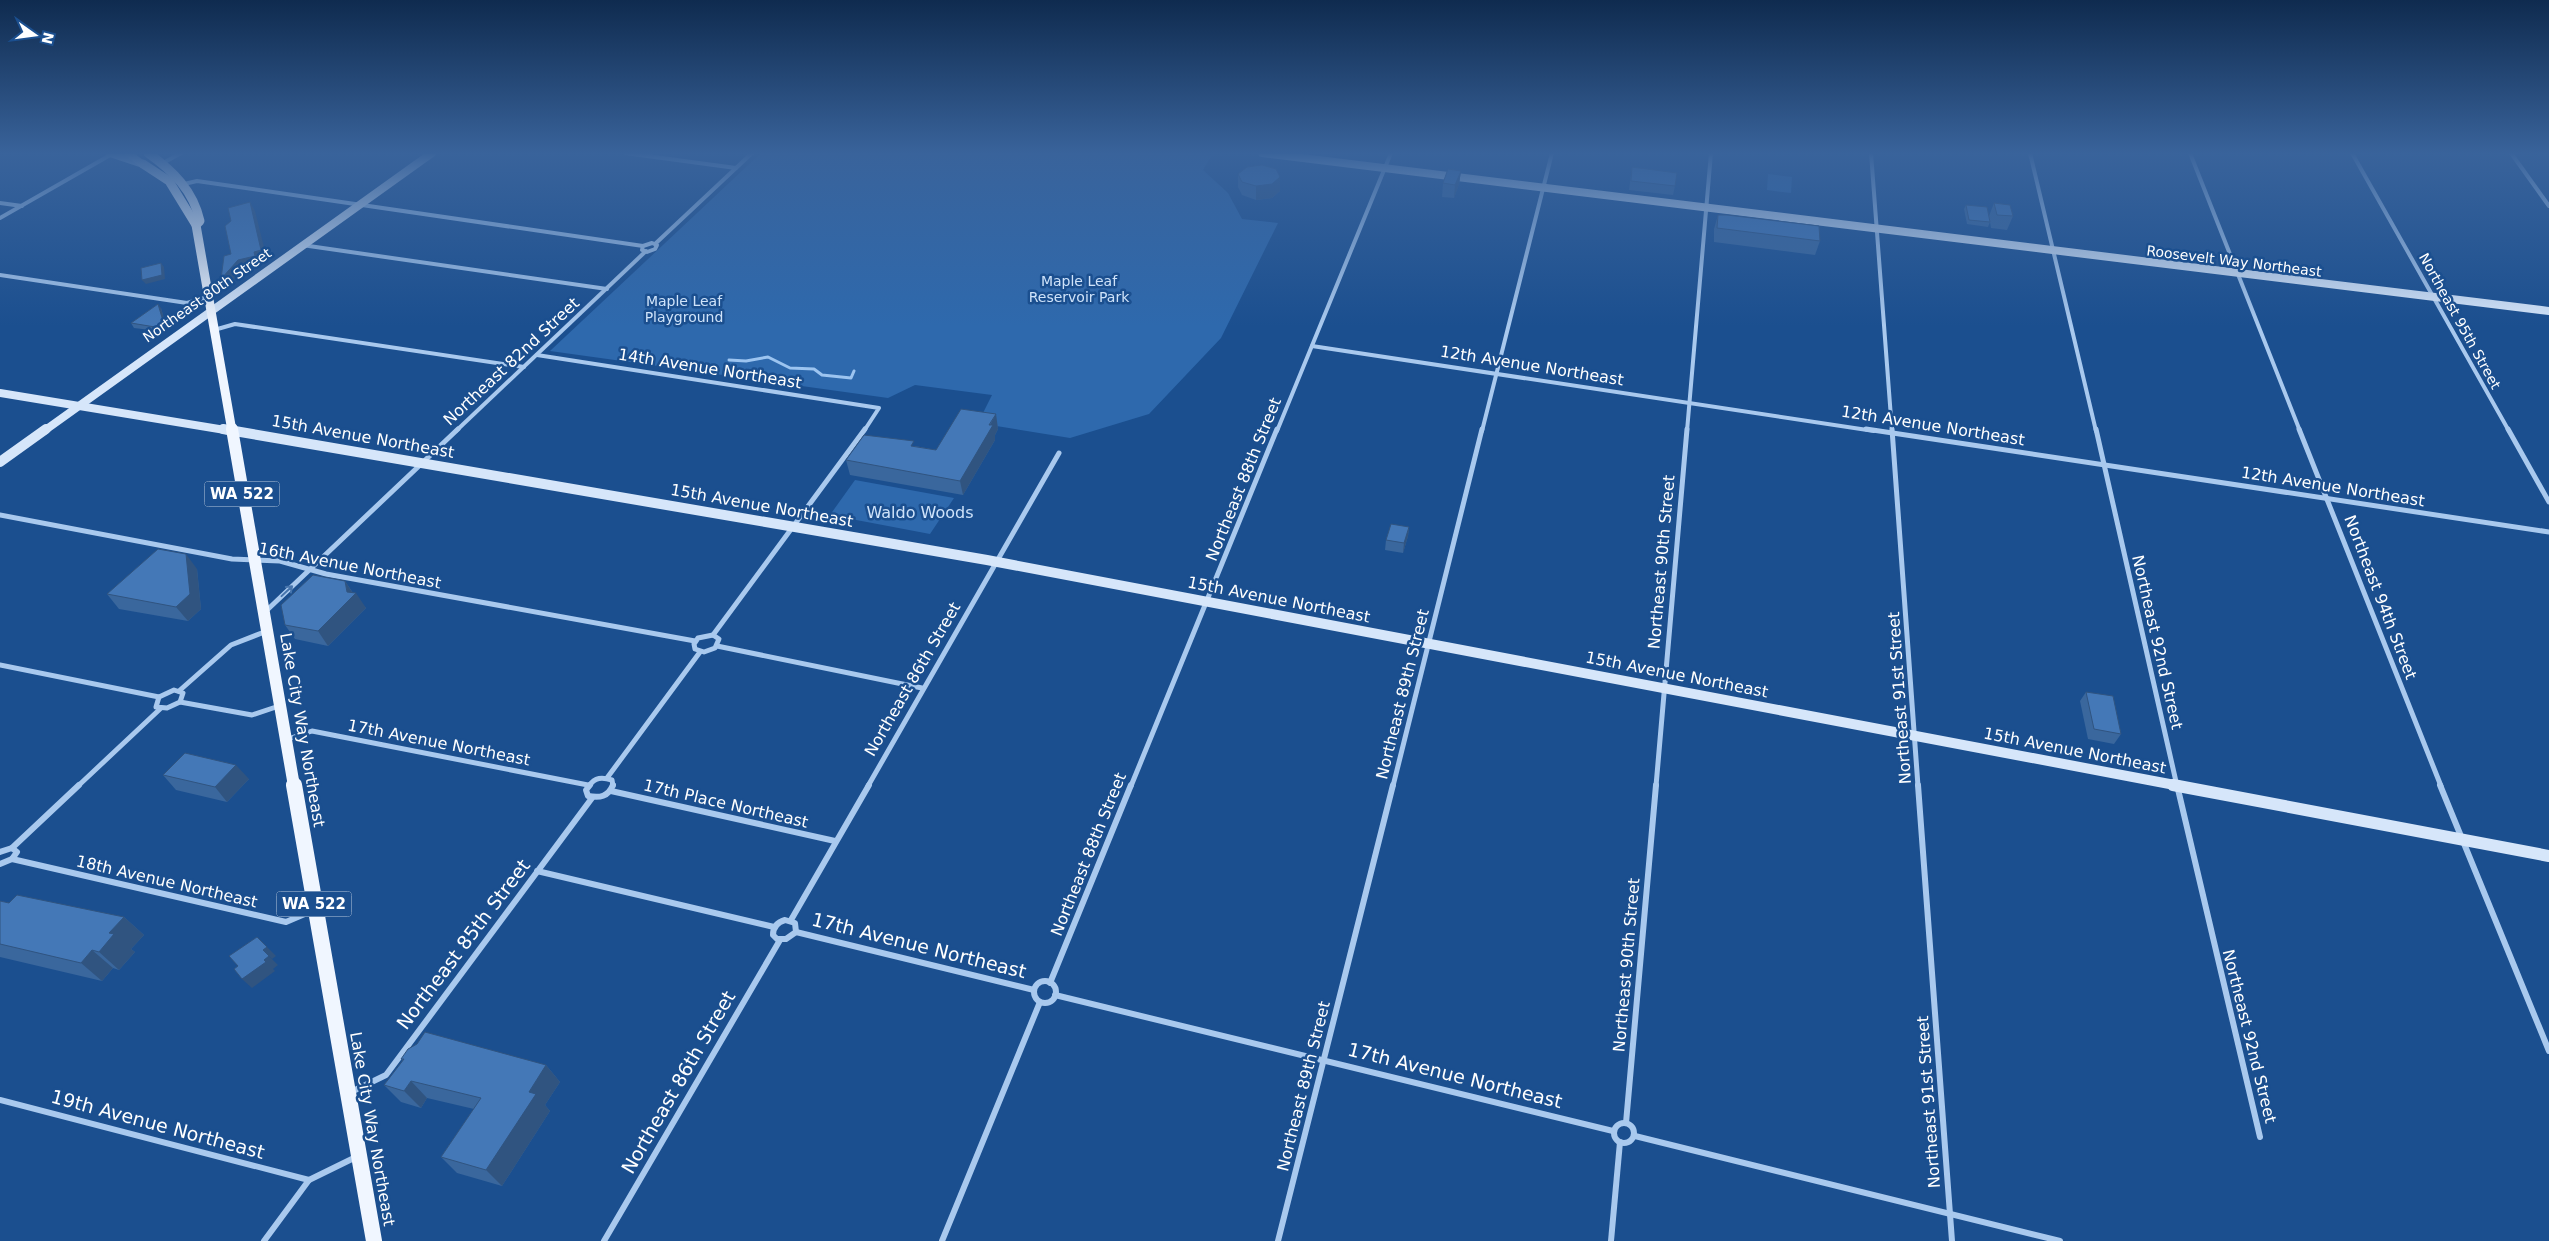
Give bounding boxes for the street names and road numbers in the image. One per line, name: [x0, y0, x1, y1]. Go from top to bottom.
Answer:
street label: Roosevelt Way Northeast: [2146, 242, 2323, 280]
street label: Northeast 80th Street: [140, 244, 275, 345]
street label: Northeast 95th Street: [2416, 250, 2504, 392]
street label: Northeast 82nd Street: [440, 294, 583, 429]
street label: 12th Avenue Northeast: [1439, 342, 1625, 389]
street label: 14th Avenue Northeast: [617, 345, 803, 392]
street label: Northeast 88th Street: [1202, 395, 1285, 564]
street label: 12th Avenue Northeast: [1840, 402, 2026, 449]
street label: 15th Avenue Northeast: [270, 411, 456, 462]
street label: 12th Avenue Northeast: [2240, 463, 2426, 510]
street label: Northeast 90th Street: [1644, 474, 1679, 650]
street label: 15th Avenue Northeast: [669, 480, 855, 531]
road number: WA 522: [204, 482, 280, 506]
street label: Northeast 94th Street: [2340, 512, 2421, 682]
street label: 16th Avenue Northeast: [257, 538, 443, 593]
street label: Northeast 92nd Street: [2128, 553, 2187, 731]
street label: 15th Avenue Northeast: [1186, 572, 1372, 627]
street label: Northeast 86th Street: [861, 599, 964, 760]
street label: Northeast 89th Street: [1372, 607, 1433, 781]
street label: Northeast 91st Street: [1884, 611, 1915, 785]
street label: Lake City Way Northeast: [276, 631, 329, 829]
street label: 15th Avenue Northeast: [1584, 647, 1770, 702]
street label: 17th Avenue Northeast: [346, 715, 532, 770]
street label: 15th Avenue Northeast: [1982, 723, 2168, 778]
street label: Northeast 88th Street: [1047, 770, 1130, 939]
street label: 17th Place Northeast: [642, 775, 810, 832]
street label: 18th Avenue Northeast: [74, 851, 259, 912]
street label: Northeast 85th Street: [392, 855, 534, 1033]
street label: Northeast 90th Street: [1609, 877, 1644, 1053]
road number: WA 522: [276, 892, 352, 916]
street label: 17th Avenue Northeast: [810, 908, 1028, 982]
street label: Northeast 92nd Street: [2219, 947, 2280, 1125]
street label: Northeast 86th Street: [617, 987, 739, 1177]
street label: Northeast 89th Street: [1273, 999, 1334, 1173]
street label: Northeast 91st Street: [1913, 1015, 1944, 1189]
street label: Lake City Way Northeast: [346, 1030, 399, 1228]
street label: 17th Avenue Northeast: [1346, 1038, 1564, 1112]
street label: 19th Avenue Northeast: [49, 1085, 267, 1163]

